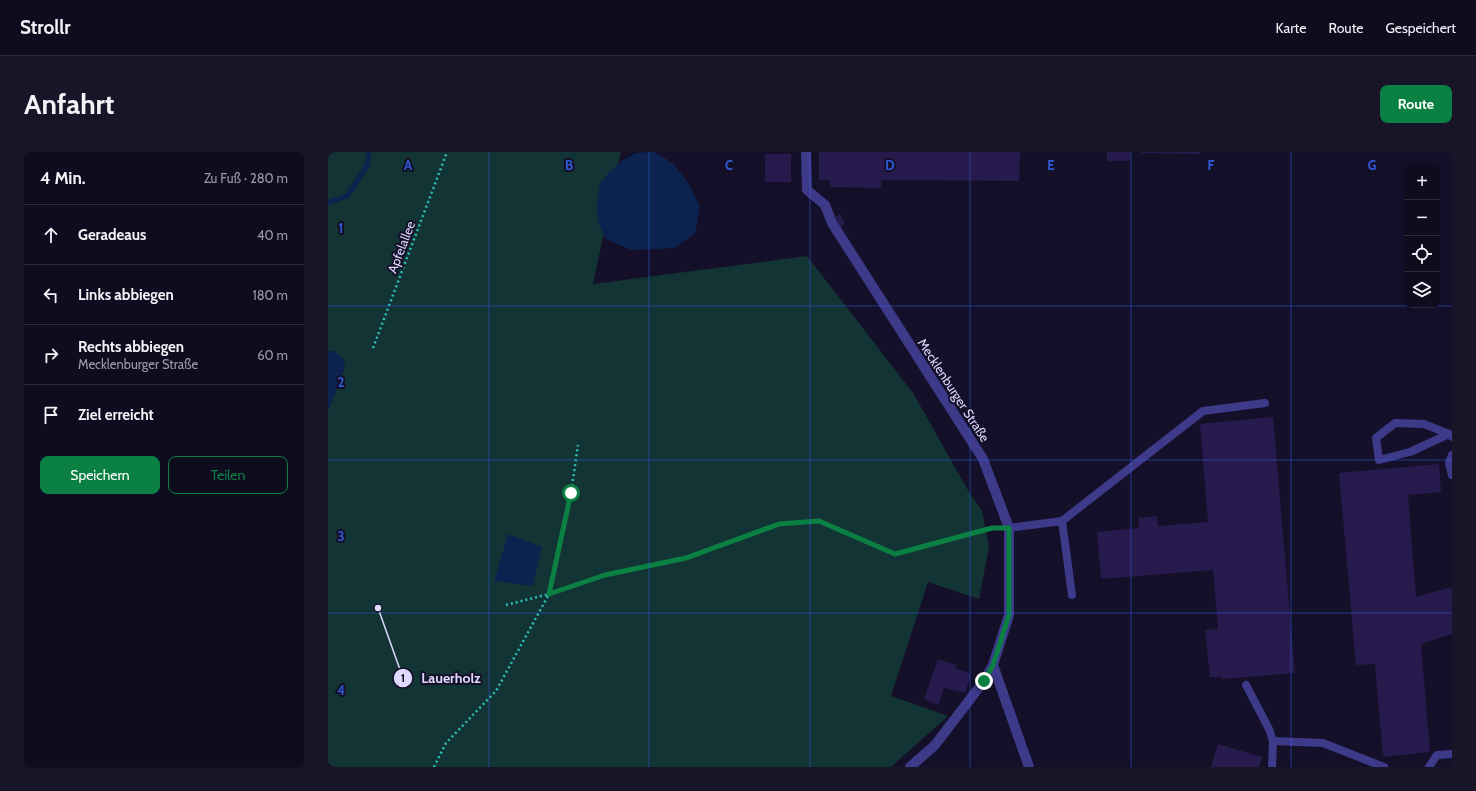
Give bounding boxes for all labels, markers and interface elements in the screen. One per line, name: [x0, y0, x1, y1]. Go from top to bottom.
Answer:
text: Strollr: [20, 16, 71, 39]
text: Karte: [1276, 19, 1306, 37]
text: Route: [1328, 19, 1364, 37]
text: Gespeichert: [1386, 19, 1456, 37]
button: Route: [1380, 85, 1452, 123]
text: Anfahrt: [24, 87, 114, 121]
text: A: [404, 157, 413, 173]
text: B: [565, 157, 573, 173]
text: C: [725, 157, 733, 173]
text: D: [885, 157, 895, 173]
text: E: [1047, 157, 1055, 173]
text: F: [1208, 157, 1215, 173]
text: G: [1368, 157, 1377, 173]
map controls: [1404, 164, 1440, 308]
button: +: [1404, 164, 1440, 200]
text: 4 Min.: [40, 168, 86, 188]
text: Zu Fuß · 280 m: [204, 170, 288, 186]
button: −: [1404, 200, 1440, 236]
street label: Apfelallee: [384, 218, 418, 275]
text: 1: [339, 220, 343, 236]
icon: ahead: [40, 224, 62, 246]
text: Geradeaus: [78, 226, 146, 244]
text: 40 m: [257, 227, 288, 243]
button: locate: [1404, 236, 1440, 272]
button: layers: [1404, 272, 1440, 308]
icon: left: [40, 284, 62, 306]
text: Links abbiegen: [78, 286, 174, 304]
text: 180 m: [252, 287, 288, 303]
street label: Mecklenburger Straße: [915, 335, 994, 445]
text: Rechts abbiegen: [78, 338, 184, 356]
icon: right: [40, 344, 62, 366]
text: 60 m: [257, 347, 288, 363]
text: Mecklenburger Straße: [78, 356, 198, 372]
text: 2: [338, 374, 345, 390]
icon: arrive: [40, 404, 62, 426]
text: Ziel erreicht: [78, 406, 154, 424]
button: Speichern: [40, 456, 160, 494]
button: Teilen: [168, 456, 288, 494]
route start: [562, 484, 580, 502]
text: 3: [337, 528, 345, 544]
callout: Lauerholz: [393, 665, 488, 691]
text: Lauerholz: [421, 669, 481, 687]
text: 1: [401, 670, 405, 685]
route end: [975, 672, 993, 690]
text: 4: [337, 682, 345, 698]

